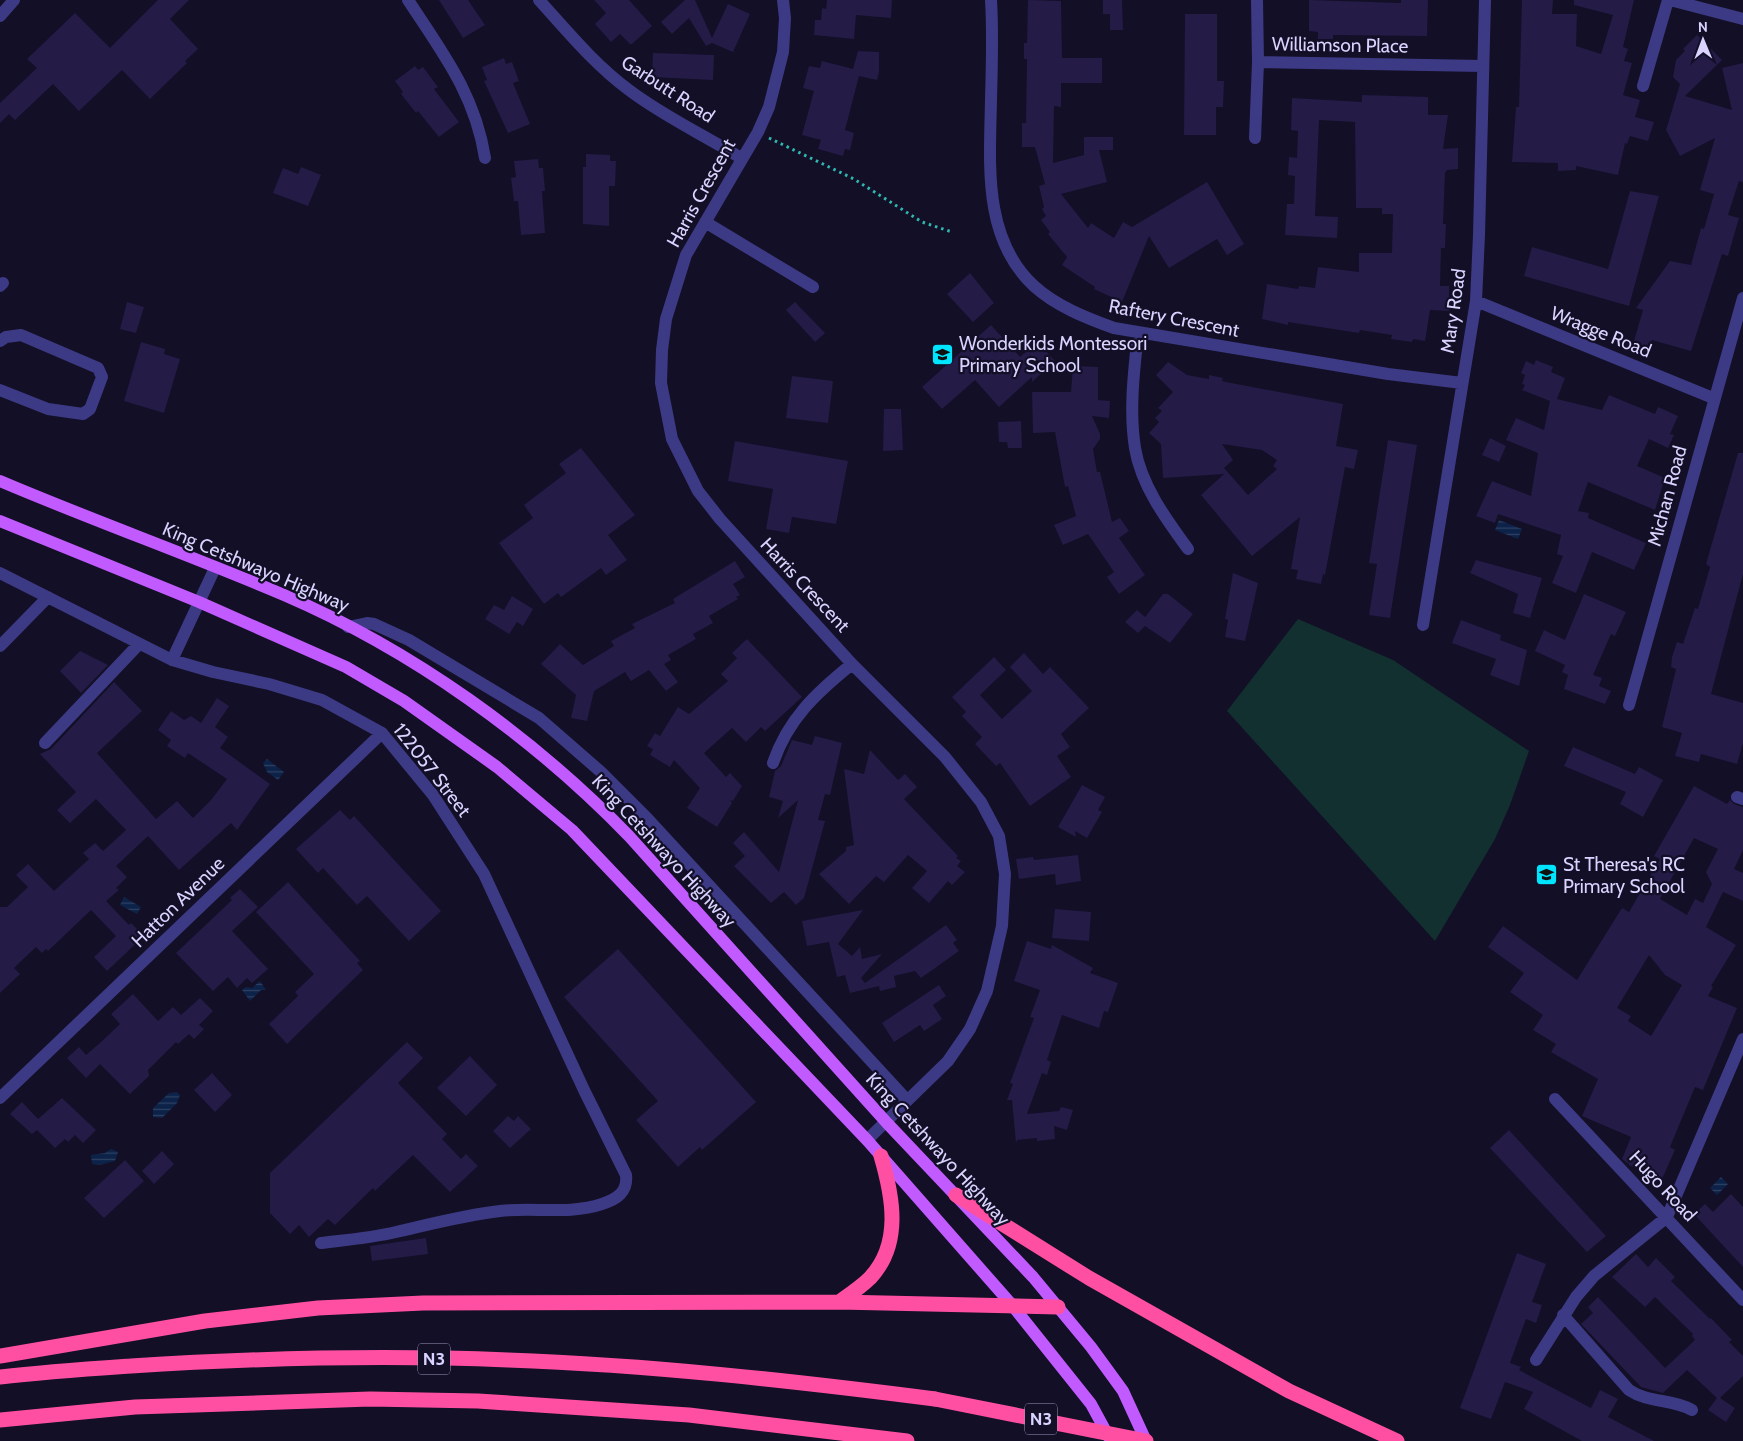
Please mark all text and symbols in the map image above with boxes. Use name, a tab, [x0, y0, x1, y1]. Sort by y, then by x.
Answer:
north arrow	[1678, 15, 1728, 65]
text: N	[1698, 18, 1708, 36]
street label: Williamson Place	[1272, 32, 1409, 58]
street label: Garbutt Road	[617, 50, 719, 128]
street label: Harris Crescent	[662, 134, 741, 251]
street label: Mary Road	[1436, 267, 1470, 355]
street label: Raftery Crescent	[1107, 294, 1242, 342]
street label: Wragge Road	[1547, 301, 1655, 363]
place label: Wonderkids Montessori Primary School	[959, 332, 1147, 377]
school or university icon: Wonderkids Montessori Primary School	[931, 342, 955, 366]
street label: Michan Road	[1643, 443, 1691, 549]
street label: King Cetshwayo Highway	[159, 517, 353, 617]
street label: Harris Crescent	[755, 533, 855, 637]
street label: 122057 Street	[388, 719, 476, 822]
street label: King Cetshwayo Highway	[587, 770, 741, 933]
street label: Hatton Avenue	[127, 852, 230, 952]
place label: St Theresa's RC Primary School	[1563, 853, 1685, 898]
school or university icon: St Theresa's RC Primary School	[1535, 863, 1559, 887]
street label: King Cetshwayo Highway	[861, 1068, 1015, 1231]
street label: Hugo Road	[1624, 1146, 1702, 1226]
road number: N3	[418, 1344, 450, 1375]
road number: N3	[1025, 1404, 1057, 1435]

